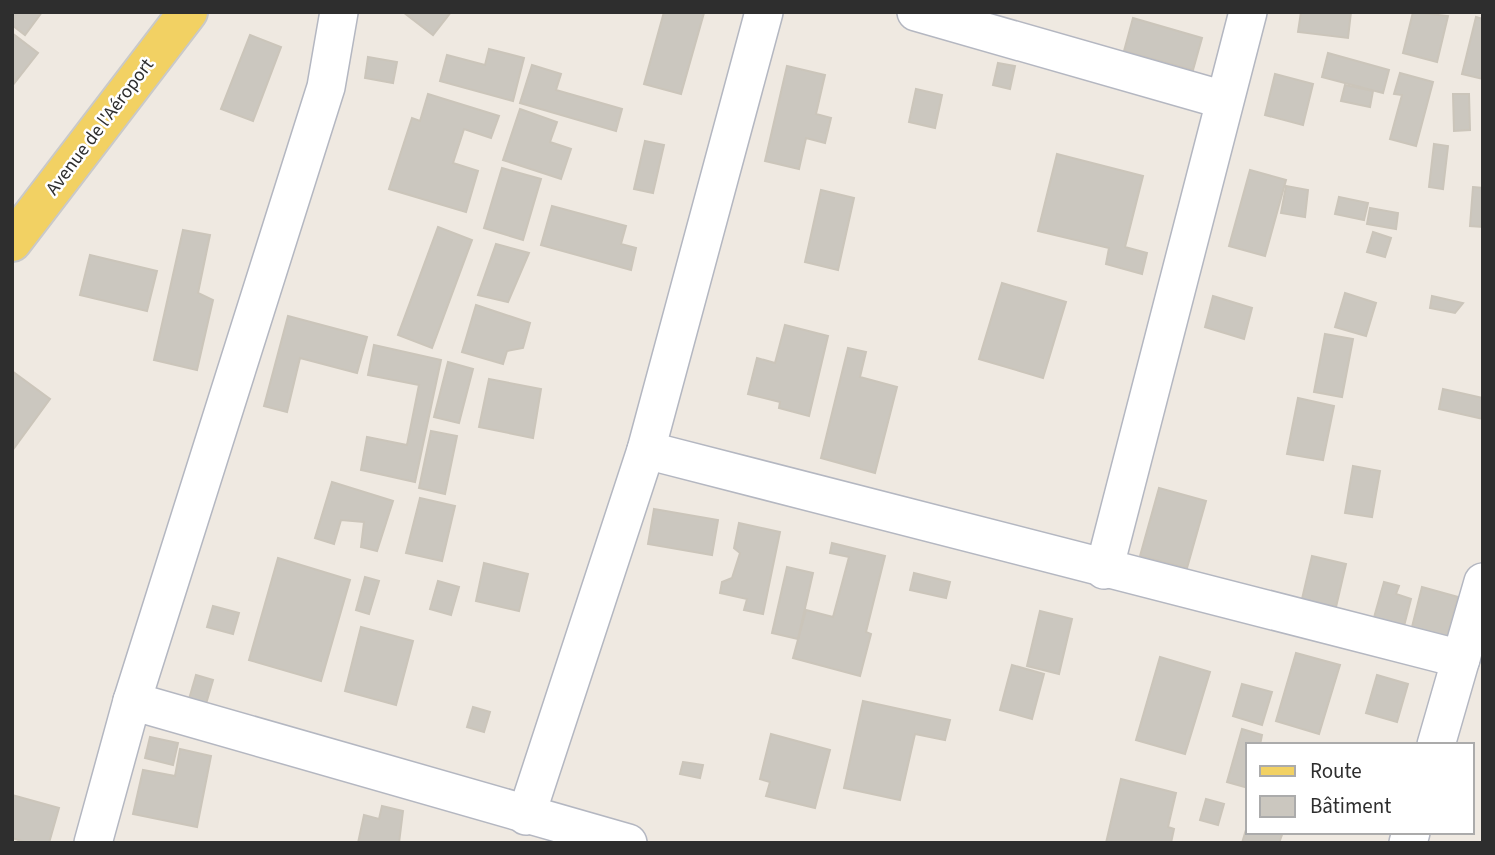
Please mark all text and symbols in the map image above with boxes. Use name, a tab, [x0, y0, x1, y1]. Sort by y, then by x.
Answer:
street label: Avenue de l'Aéroport	[40, 53, 161, 201]
legend	[1246, 743, 1474, 834]
text: Route	[1310, 756, 1362, 786]
text: Bâtiment	[1310, 791, 1391, 821]

